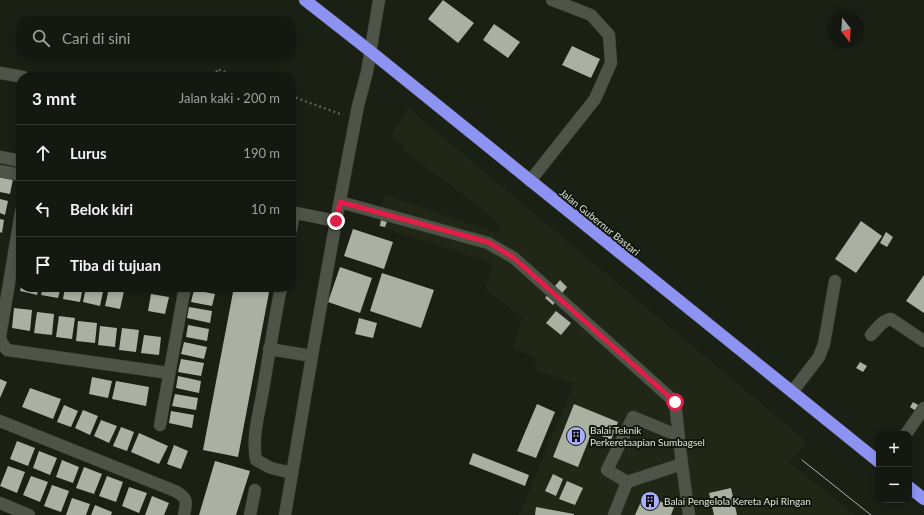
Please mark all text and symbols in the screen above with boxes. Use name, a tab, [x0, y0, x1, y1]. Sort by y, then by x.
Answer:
north arrow	[828, 12, 864, 48]
search box	[16, 16, 296, 60]
icon: search	[30, 27, 52, 49]
text: Cari di sini	[62, 29, 130, 47]
text: 3 mnt	[32, 88, 76, 109]
text: Jalan kaki · 200 m	[179, 90, 280, 106]
icon: ahead	[32, 142, 54, 164]
text: Lurus	[70, 144, 107, 162]
text: 190 m	[243, 145, 280, 161]
street label: Jalan Gubernur Bastari	[558, 186, 642, 258]
icon: left	[32, 198, 54, 220]
text: Belok kiri	[70, 200, 133, 218]
text: 10 m	[251, 201, 280, 217]
route end	[327, 212, 345, 230]
icon: arrive	[32, 254, 54, 276]
text: Tiba di tujuan	[70, 256, 161, 274]
route start	[666, 393, 684, 411]
place label: Balai Teknik Perkeretaapian Sumbagsel	[590, 424, 705, 448]
building icon: Balai Teknik Perkeretaapian Sumbagsel	[565, 425, 587, 447]
map controls	[876, 431, 912, 503]
button: +	[876, 431, 912, 467]
button: −	[876, 467, 912, 503]
building icon: Balai Pengelola Kereta Api Ringan	[639, 490, 661, 512]
place label: Balai Pengelola Kereta Api Ringan	[664, 495, 811, 507]

